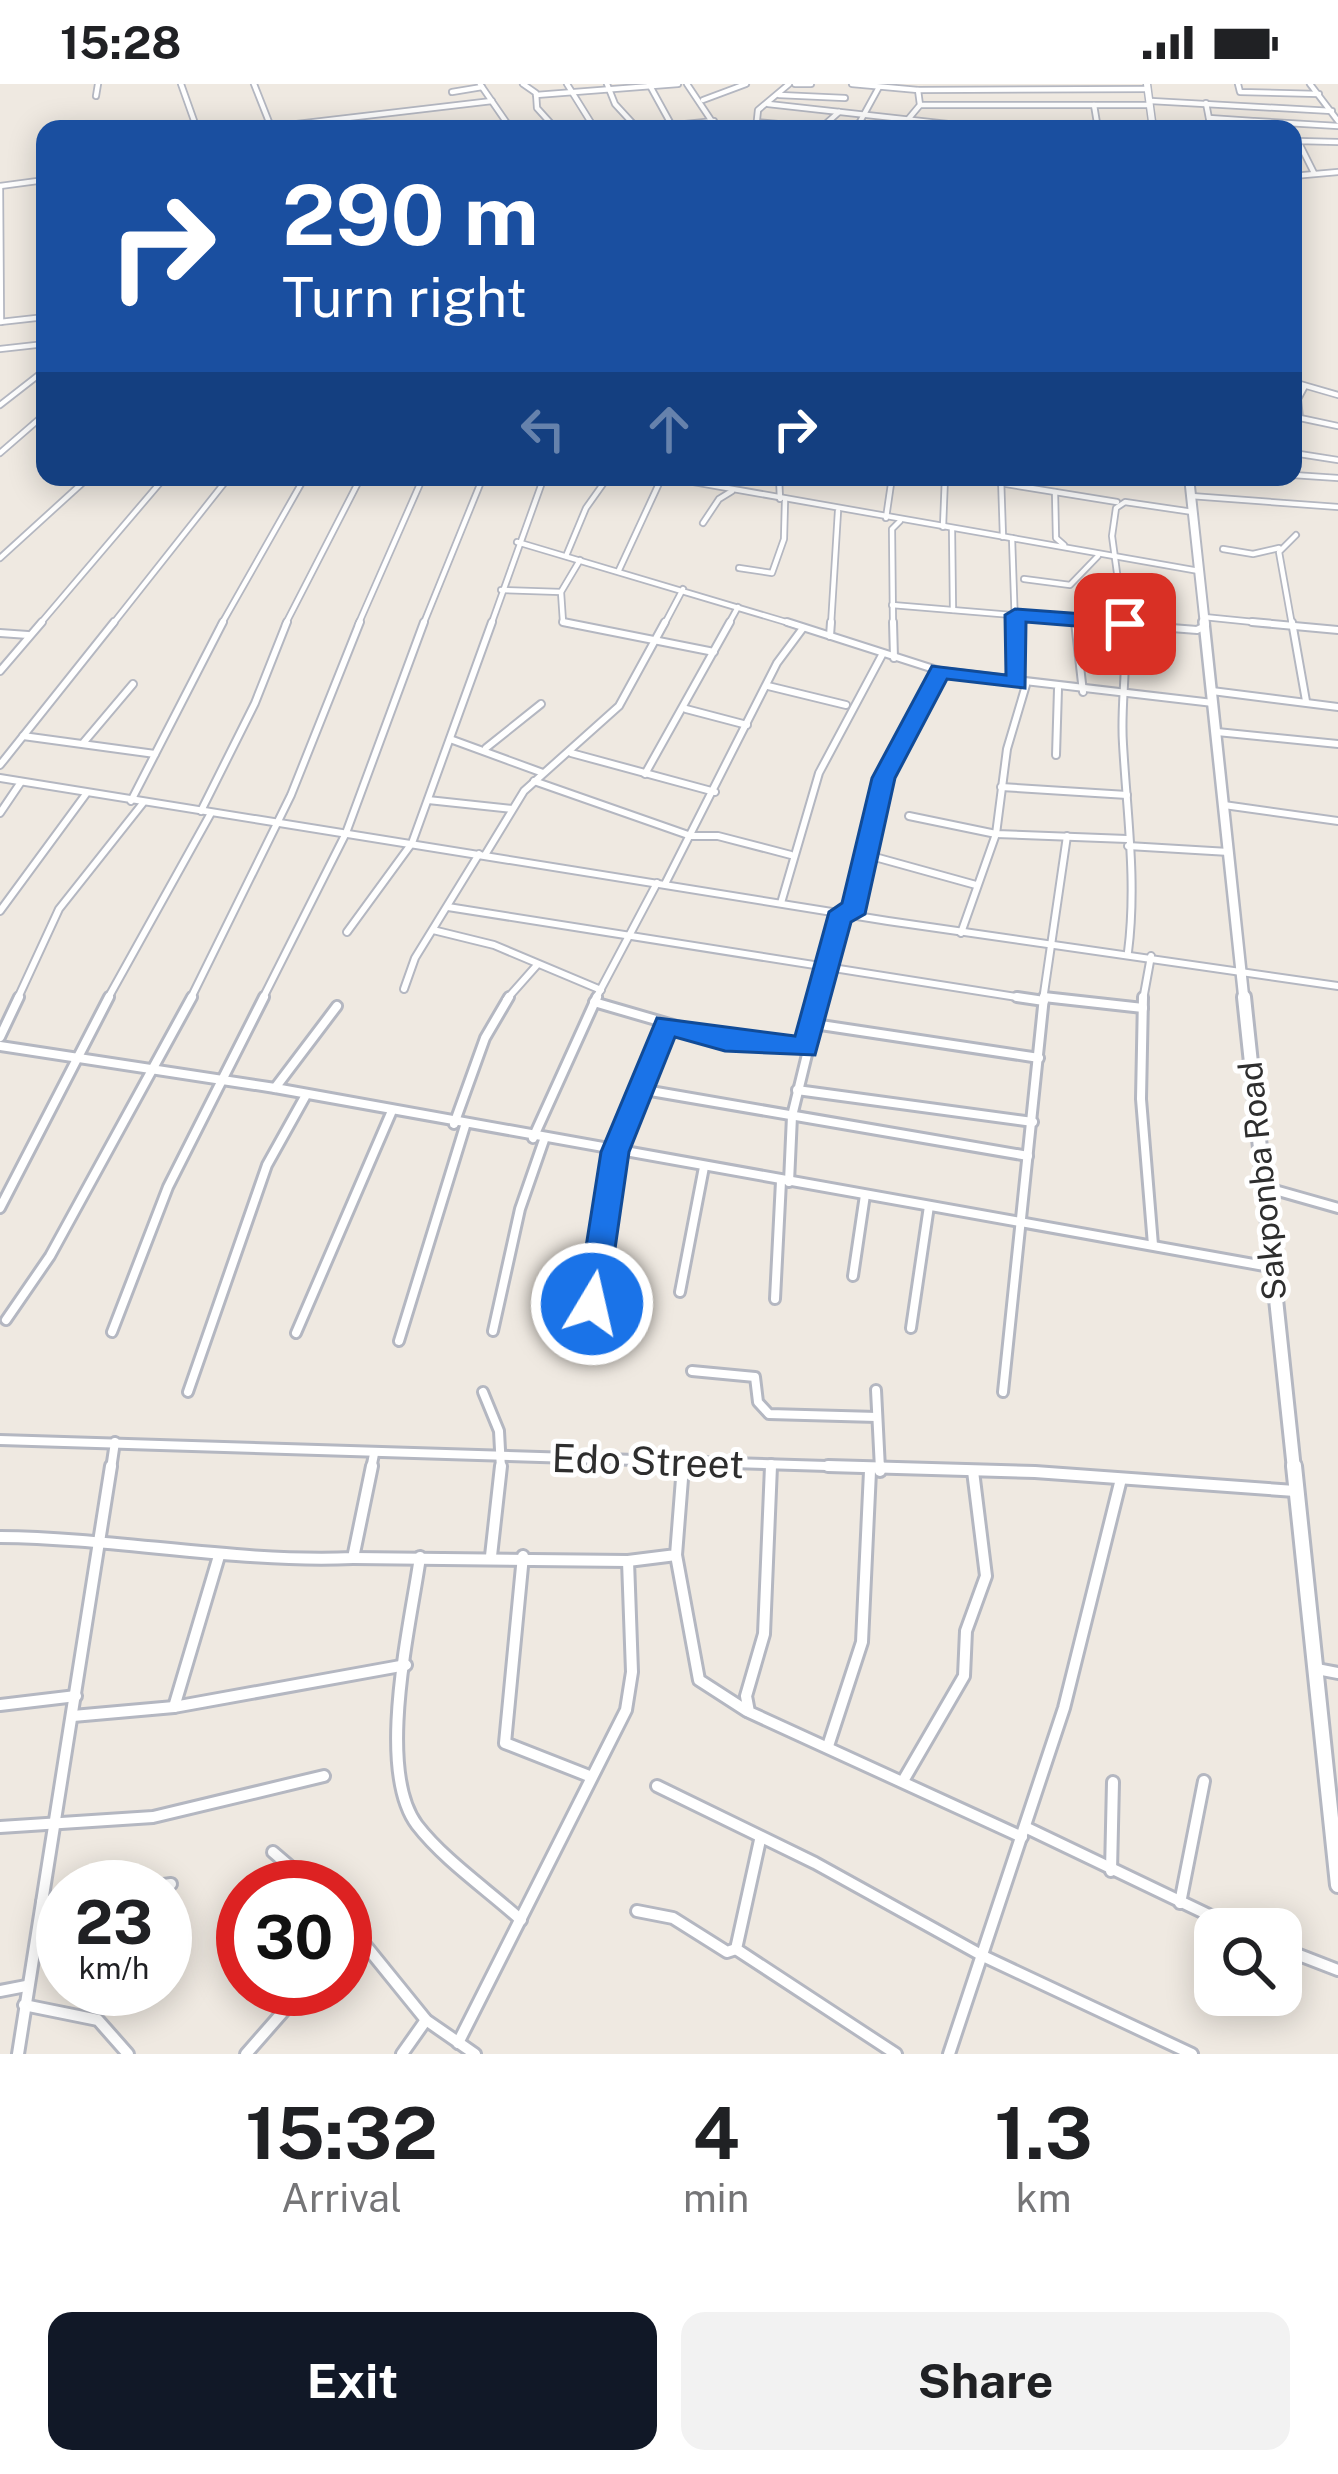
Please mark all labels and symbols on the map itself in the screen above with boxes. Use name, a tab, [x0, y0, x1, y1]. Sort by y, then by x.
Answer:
pin	[1074, 573, 1176, 675]
street label: Sakponba Road	[1231, 1060, 1293, 1302]
position arrow	[529, 1241, 655, 1367]
street label: Edo Street	[551, 1435, 745, 1487]
speed limit sign: 30	[216, 1860, 372, 2016]

